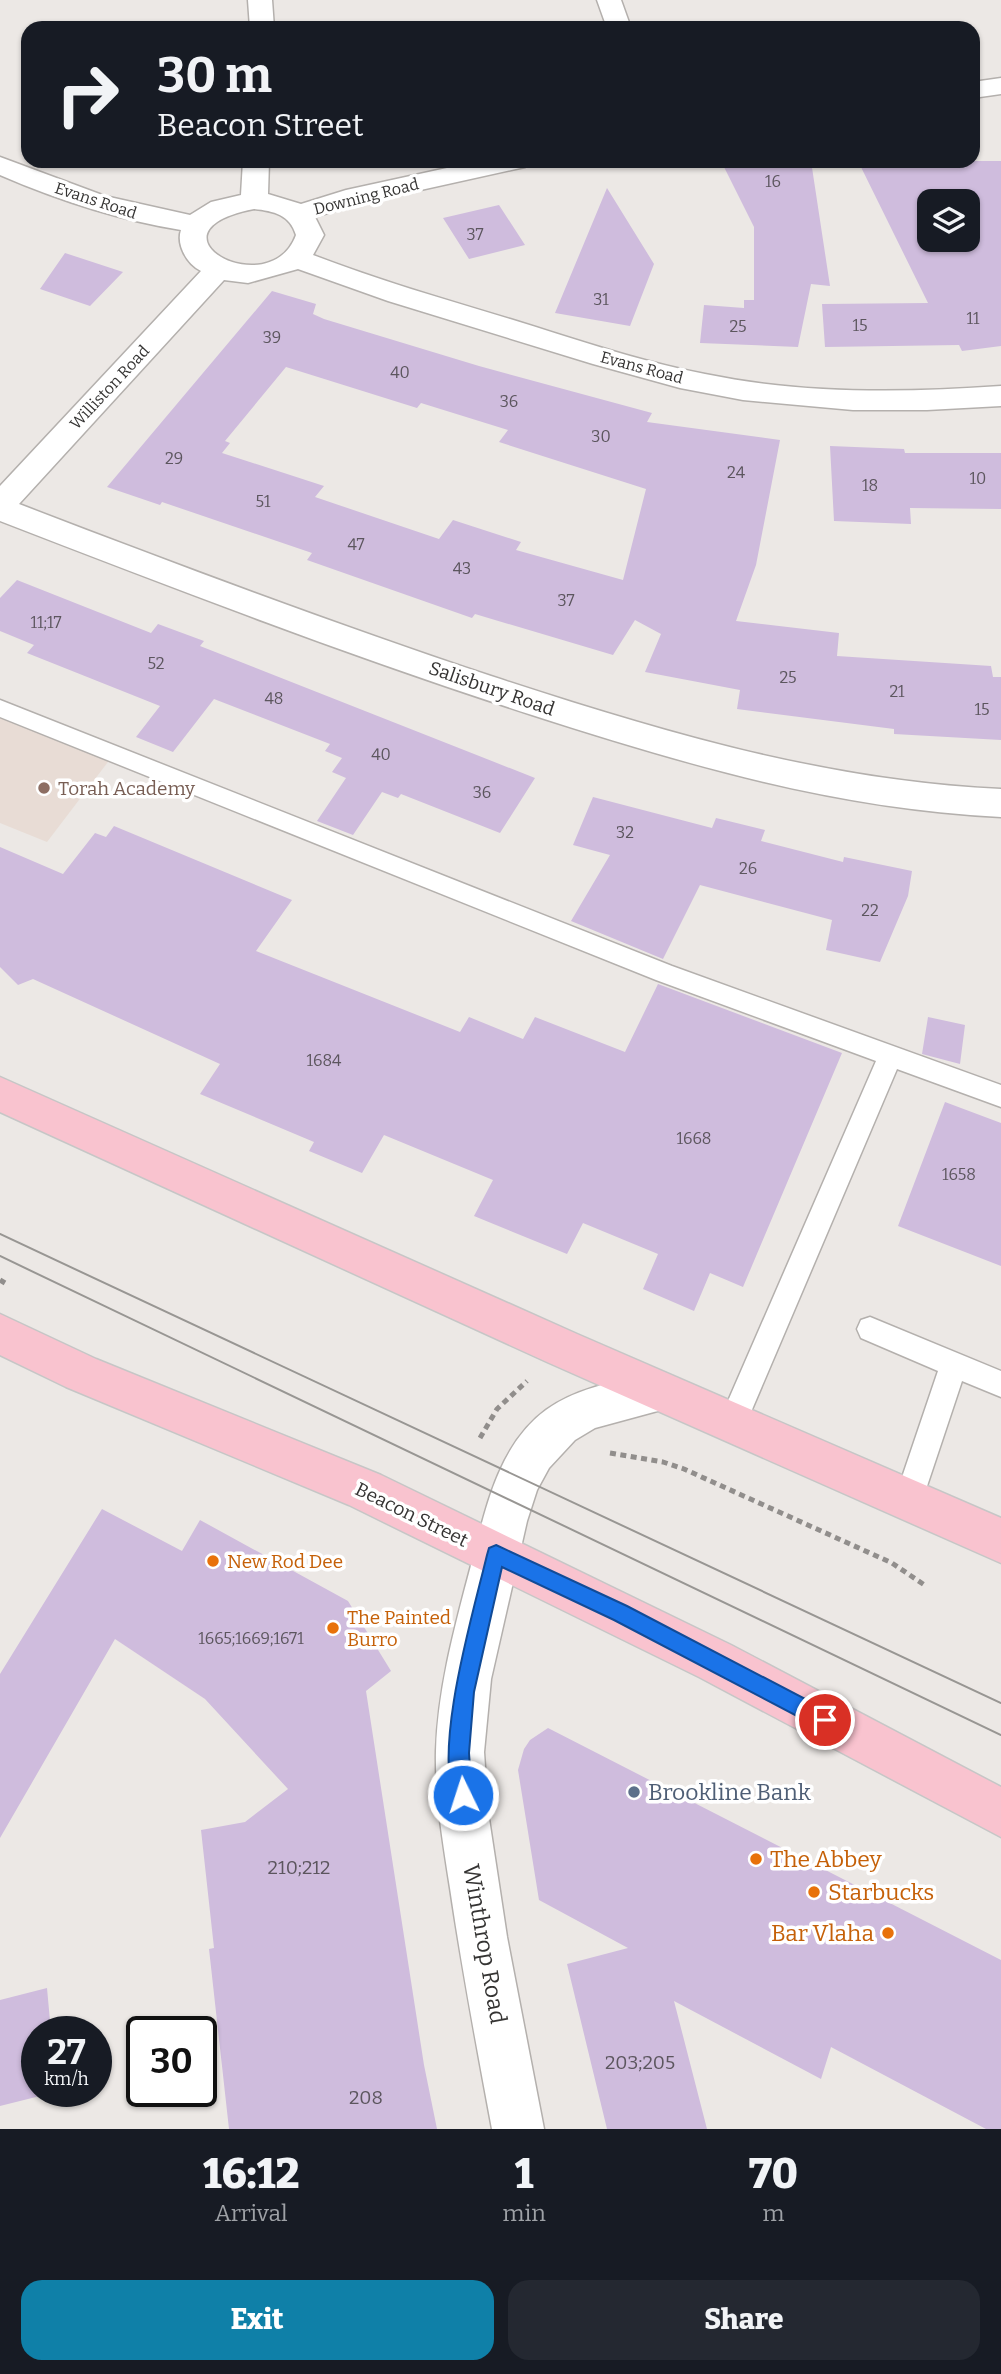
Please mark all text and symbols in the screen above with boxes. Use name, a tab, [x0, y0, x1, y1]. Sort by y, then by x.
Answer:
text: 30 m	[157, 46, 272, 105]
icon: right	[42, 49, 133, 140]
text: Beacon Street	[157, 106, 364, 144]
house number: 16	[765, 172, 781, 191]
street label: Downing Road	[312, 174, 421, 219]
street label: Evans Road	[53, 178, 140, 223]
map controls	[917, 189, 980, 252]
button: layers	[917, 189, 980, 252]
house number: 37	[466, 225, 484, 244]
house number: 31	[593, 290, 609, 309]
house number: 11	[967, 309, 980, 328]
house number: 15	[852, 316, 868, 335]
house number: 25	[729, 317, 747, 336]
house number: 39	[263, 328, 281, 347]
street label: Williston Road	[66, 341, 153, 433]
street label: Evans Road	[598, 347, 686, 388]
house number: 40	[390, 363, 410, 382]
house number: 36	[500, 392, 518, 411]
house number: 30	[591, 427, 611, 446]
house number: 29	[165, 449, 183, 468]
house number: 24	[727, 463, 746, 482]
house number: 10	[970, 469, 986, 488]
house number: 18	[862, 476, 878, 495]
house number: 51	[256, 492, 271, 511]
house number: 47	[347, 535, 365, 554]
house number: 43	[453, 559, 471, 578]
house number: 37	[557, 591, 575, 610]
house number: 11;17	[31, 613, 61, 632]
house number: 52	[148, 654, 164, 673]
street label: Salisbury Road	[426, 656, 558, 721]
house number: 25	[779, 668, 797, 687]
house number: 21	[889, 682, 905, 701]
house number: 48	[265, 689, 283, 708]
house number: 15	[974, 700, 990, 719]
house number: 40	[371, 745, 391, 764]
place label: Torah Academy	[58, 777, 196, 800]
marker: Torah Academy	[36, 780, 52, 796]
house number: 36	[473, 783, 491, 802]
house number: 32	[616, 823, 634, 842]
house number: 26	[739, 859, 757, 878]
house number: 22	[861, 901, 879, 920]
house number: 1684	[307, 1051, 342, 1070]
house number: 1668	[677, 1129, 711, 1148]
house number: 1658	[942, 1165, 976, 1184]
street label: Beacon Street	[352, 1477, 472, 1552]
place label: New Rod Dee	[227, 1550, 343, 1573]
marker: New Rod Dee	[205, 1553, 221, 1569]
place label: The Painted Burro	[347, 1606, 451, 1651]
marker: The Painted Burro	[325, 1620, 341, 1636]
house number: 1665;1669;1671	[198, 1629, 304, 1648]
pin	[795, 1690, 855, 1750]
icon: arrive	[806, 1701, 844, 1739]
position arrow	[426, 1758, 500, 1832]
place label: Brookline Bank	[648, 1778, 811, 1806]
marker: Brookline Bank	[626, 1784, 642, 1800]
place label: The Abbey	[770, 1845, 882, 1873]
marker: The Abbey	[748, 1851, 764, 1867]
house number: 210;212	[268, 1856, 330, 1879]
street label: Winthrop Road	[457, 1862, 513, 2026]
place label: Starbucks	[828, 1878, 934, 1906]
marker: Starbucks	[806, 1884, 822, 1900]
place label: Bar Vlaha	[771, 1919, 874, 1947]
marker: Bar Vlaha	[880, 1925, 896, 1941]
speed limit sign: 30	[126, 2016, 217, 2107]
text: 27	[47, 2031, 86, 2073]
house number: 203;205	[605, 2051, 675, 2074]
text: km/h	[44, 2068, 89, 2090]
house number: 208	[349, 2086, 383, 2109]
text: 16:12	[203, 2149, 299, 2199]
text: 1	[515, 2149, 533, 2199]
text: 70	[749, 2149, 798, 2199]
text: Arrival	[215, 2199, 288, 2227]
text: min	[502, 2199, 546, 2227]
text: m	[762, 2199, 784, 2227]
button: Exit	[21, 2280, 494, 2360]
button: Share	[508, 2280, 980, 2360]

